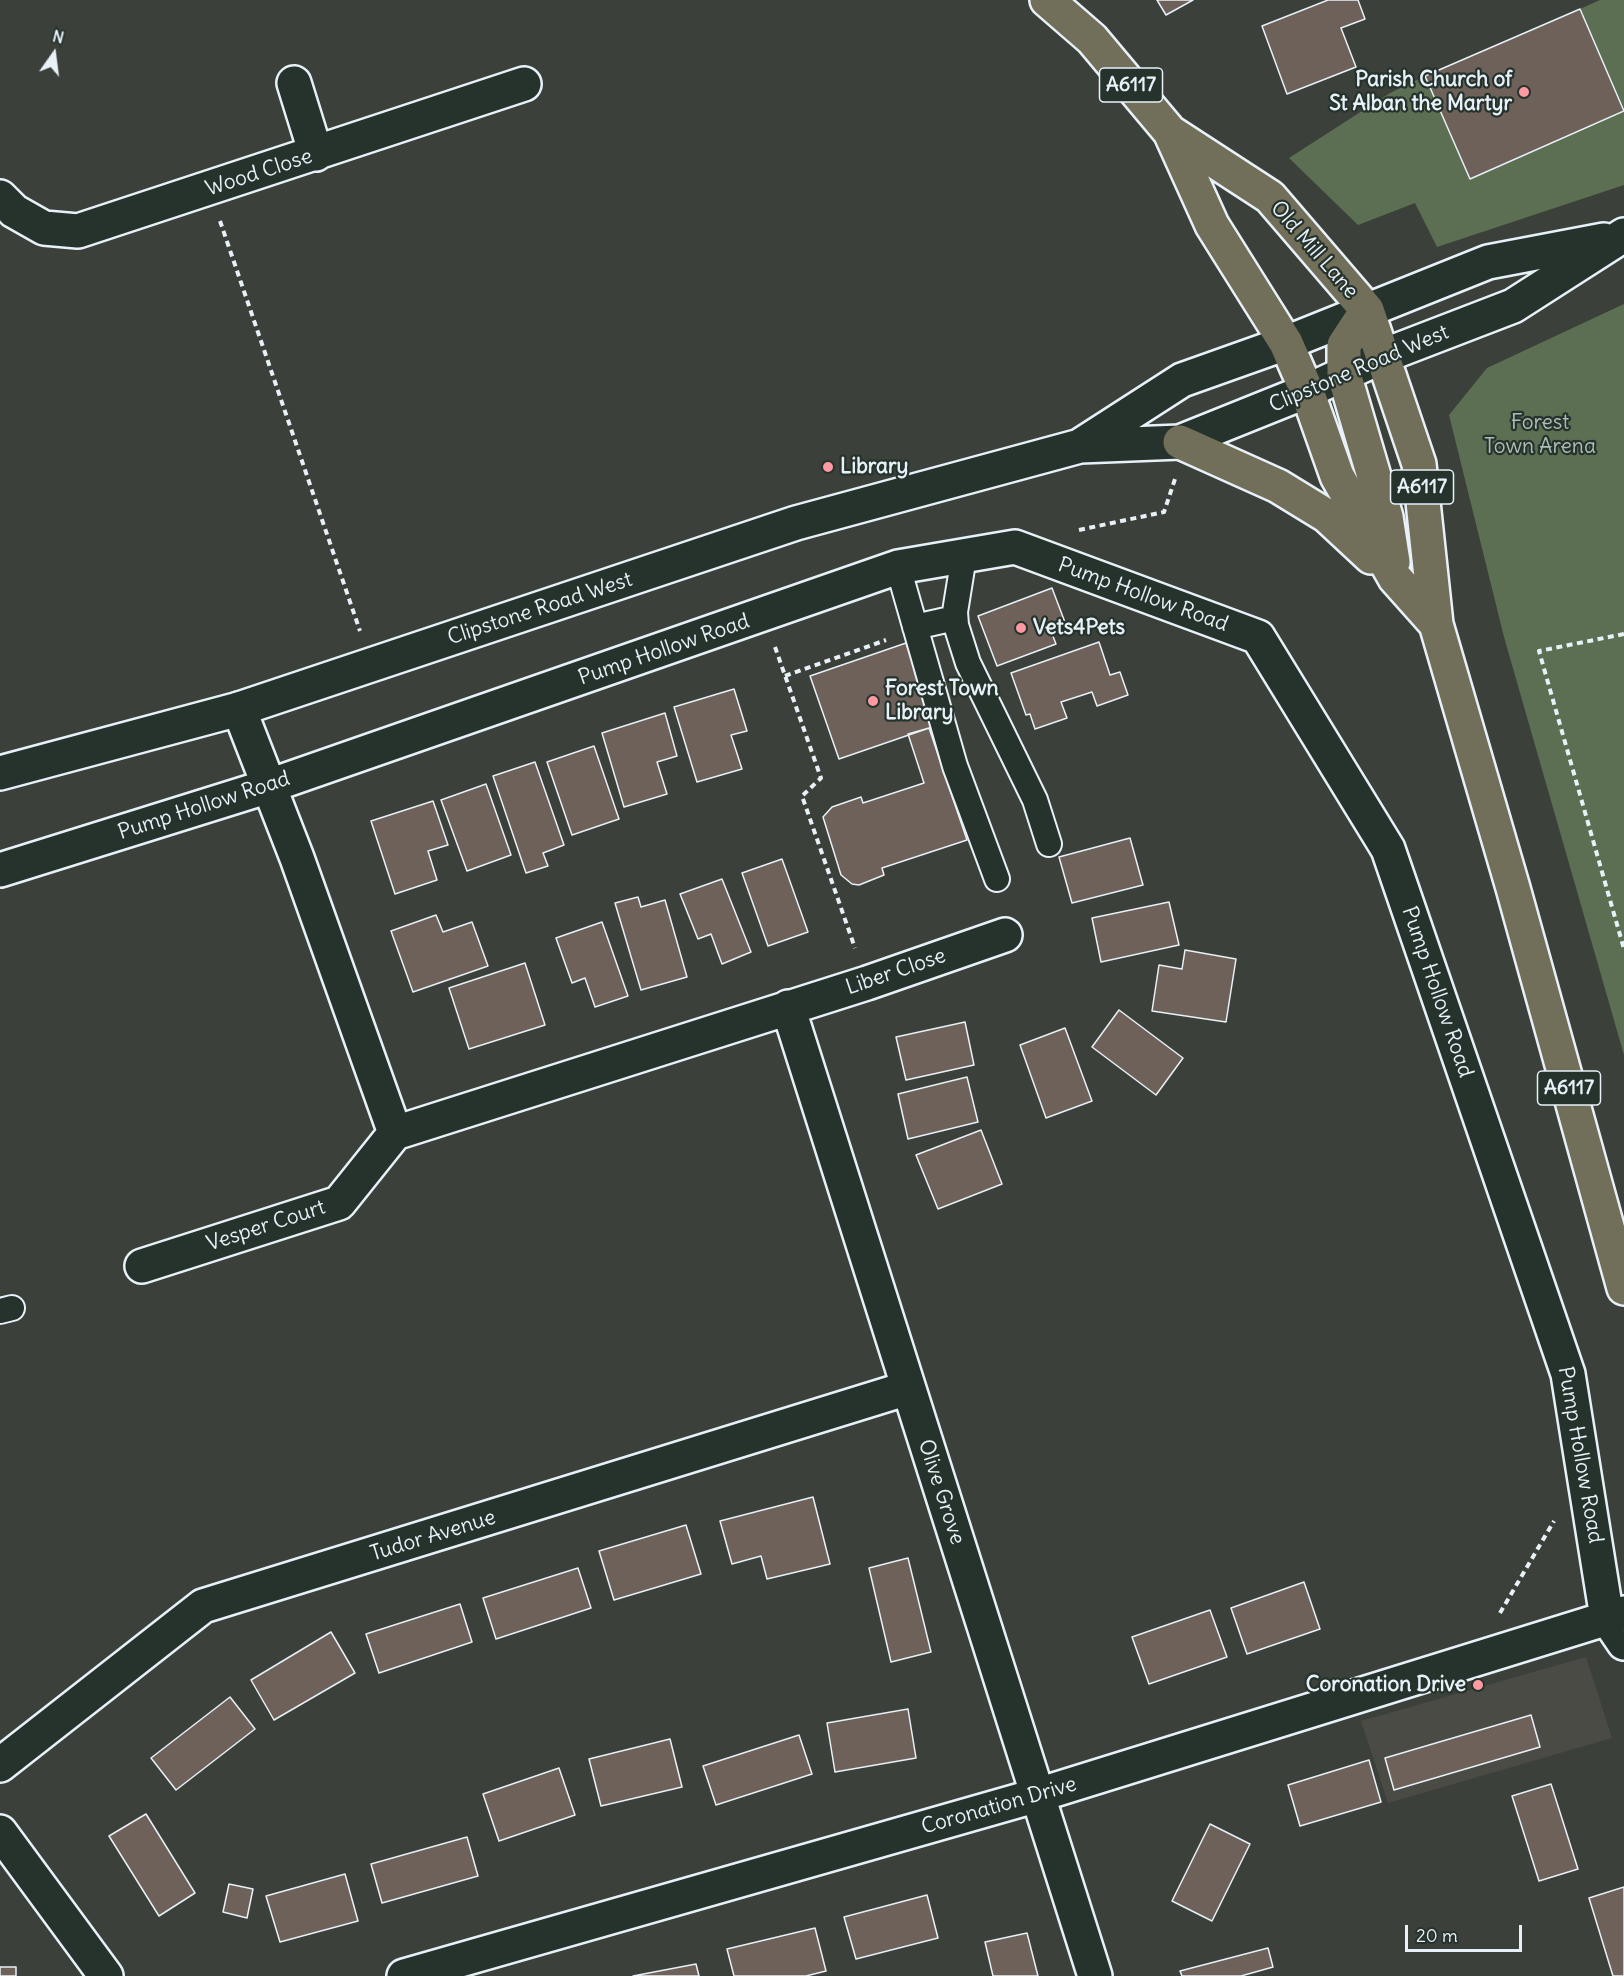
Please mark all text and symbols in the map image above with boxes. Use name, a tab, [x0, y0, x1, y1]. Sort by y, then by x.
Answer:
north arrow	[24, 24, 84, 84]
text: N	[51, 25, 66, 48]
place label: Parish Church of St Alban the Martyr	[1329, 67, 1512, 117]
road number: A6117	[1100, 68, 1162, 102]
marker: Parish Church of St Alban the Martyr	[1517, 85, 1531, 99]
street label: Wood Close	[203, 144, 315, 202]
street label: Old Mill Lane	[1265, 196, 1363, 304]
street label: Clipstone Road West	[1265, 320, 1453, 418]
park label: Forest Town Arena	[1484, 410, 1596, 460]
place label: Library	[840, 454, 909, 480]
marker: Library	[821, 460, 835, 474]
road number: A6117	[1390, 470, 1454, 504]
street label: Pump Hollow Road	[1055, 553, 1231, 637]
street label: Clipstone Road West	[445, 567, 635, 651]
street label: Pump Hollow Road	[575, 609, 753, 691]
place label: Vets4Pets	[1033, 615, 1125, 641]
marker: Vets4Pets	[1014, 621, 1028, 635]
place label: Forest Town Library	[885, 676, 999, 726]
marker: Forest Town Library	[866, 694, 880, 708]
street label: Pump Hollow Road	[115, 766, 293, 846]
street label: Pump Hollow Road	[1396, 903, 1478, 1081]
street label: Liber Close	[843, 943, 949, 1001]
road number: A6117	[1538, 1071, 1600, 1105]
street label: Vesper Court	[203, 1195, 329, 1257]
street label: Pump Hollow Road	[1552, 1365, 1608, 1545]
street label: Olive Grove	[912, 1436, 970, 1548]
street label: Tudor Avenue	[367, 1505, 499, 1567]
place label: Coronation Drive	[1306, 1672, 1466, 1698]
marker: Coronation Drive	[1471, 1678, 1485, 1692]
street label: Coronation Drive	[919, 1772, 1079, 1840]
scale bar	[1408, 1913, 1525, 1951]
text: 20 m	[1416, 1924, 1458, 1947]

